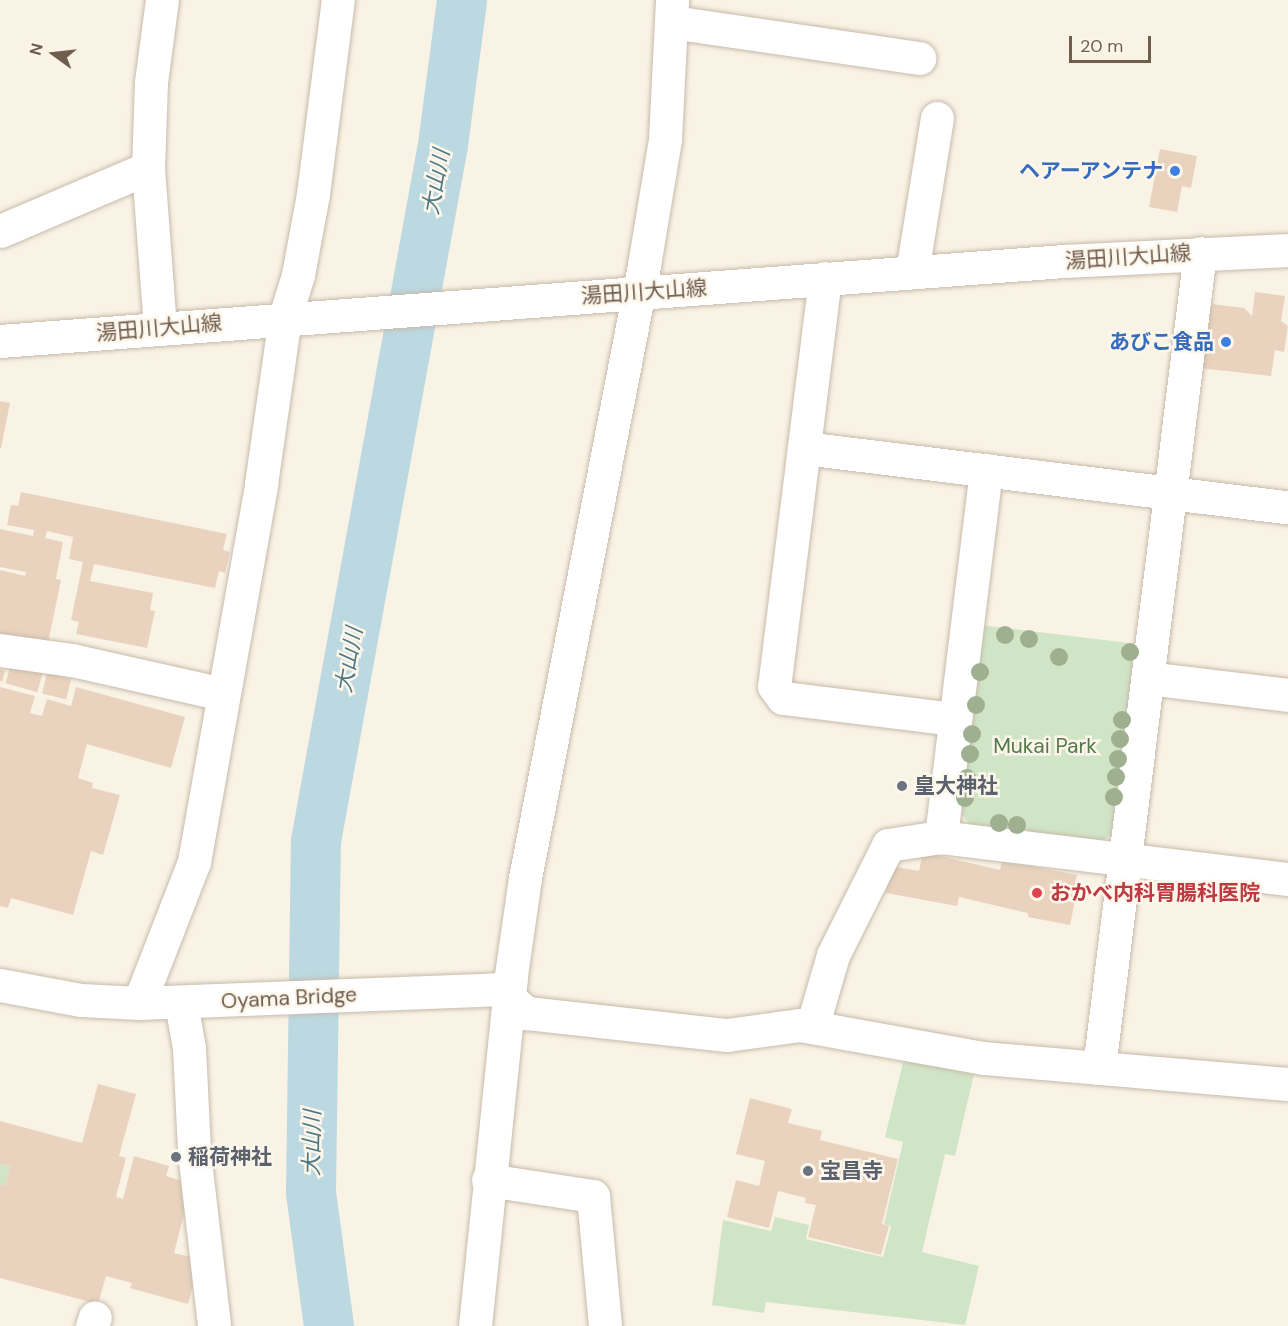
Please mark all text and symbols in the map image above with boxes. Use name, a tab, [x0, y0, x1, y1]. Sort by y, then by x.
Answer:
north arrow	[24, 24, 84, 84]
scale bar	[1072, 24, 1154, 62]
text: 20 m	[1080, 34, 1123, 58]
text: N	[24, 41, 48, 58]
water label: 大山川	[417, 147, 455, 217]
place label: ヘアーアンテナ	[1017, 158, 1163, 184]
marker: ヘアーアンテナ	[1168, 164, 1182, 178]
street label: 湯田川大山線	[1064, 240, 1192, 274]
street label: 湯田川大山線	[580, 275, 708, 309]
street label: 湯田川大山線	[95, 310, 223, 346]
place label: あびこ食品	[1109, 329, 1214, 355]
marker: あびこ食品	[1219, 335, 1233, 349]
water label: 大山川	[330, 625, 368, 695]
park label: Mukai Park	[993, 733, 1097, 759]
place label: 皇大神社	[914, 773, 998, 799]
marker: 皇大神社	[895, 779, 909, 793]
place label: おかべ内科胃腸科医院	[1050, 880, 1260, 906]
marker: おかべ内科胃腸科医院	[1028, 884, 1046, 902]
street label: Oyama Bridge	[220, 982, 358, 1014]
water label: 大山川	[298, 1110, 326, 1176]
place label: 稲荷神社	[188, 1144, 272, 1170]
marker: 稲荷神社	[169, 1150, 183, 1164]
place label: 宝昌寺	[820, 1158, 883, 1184]
marker: 宝昌寺	[801, 1164, 815, 1178]

